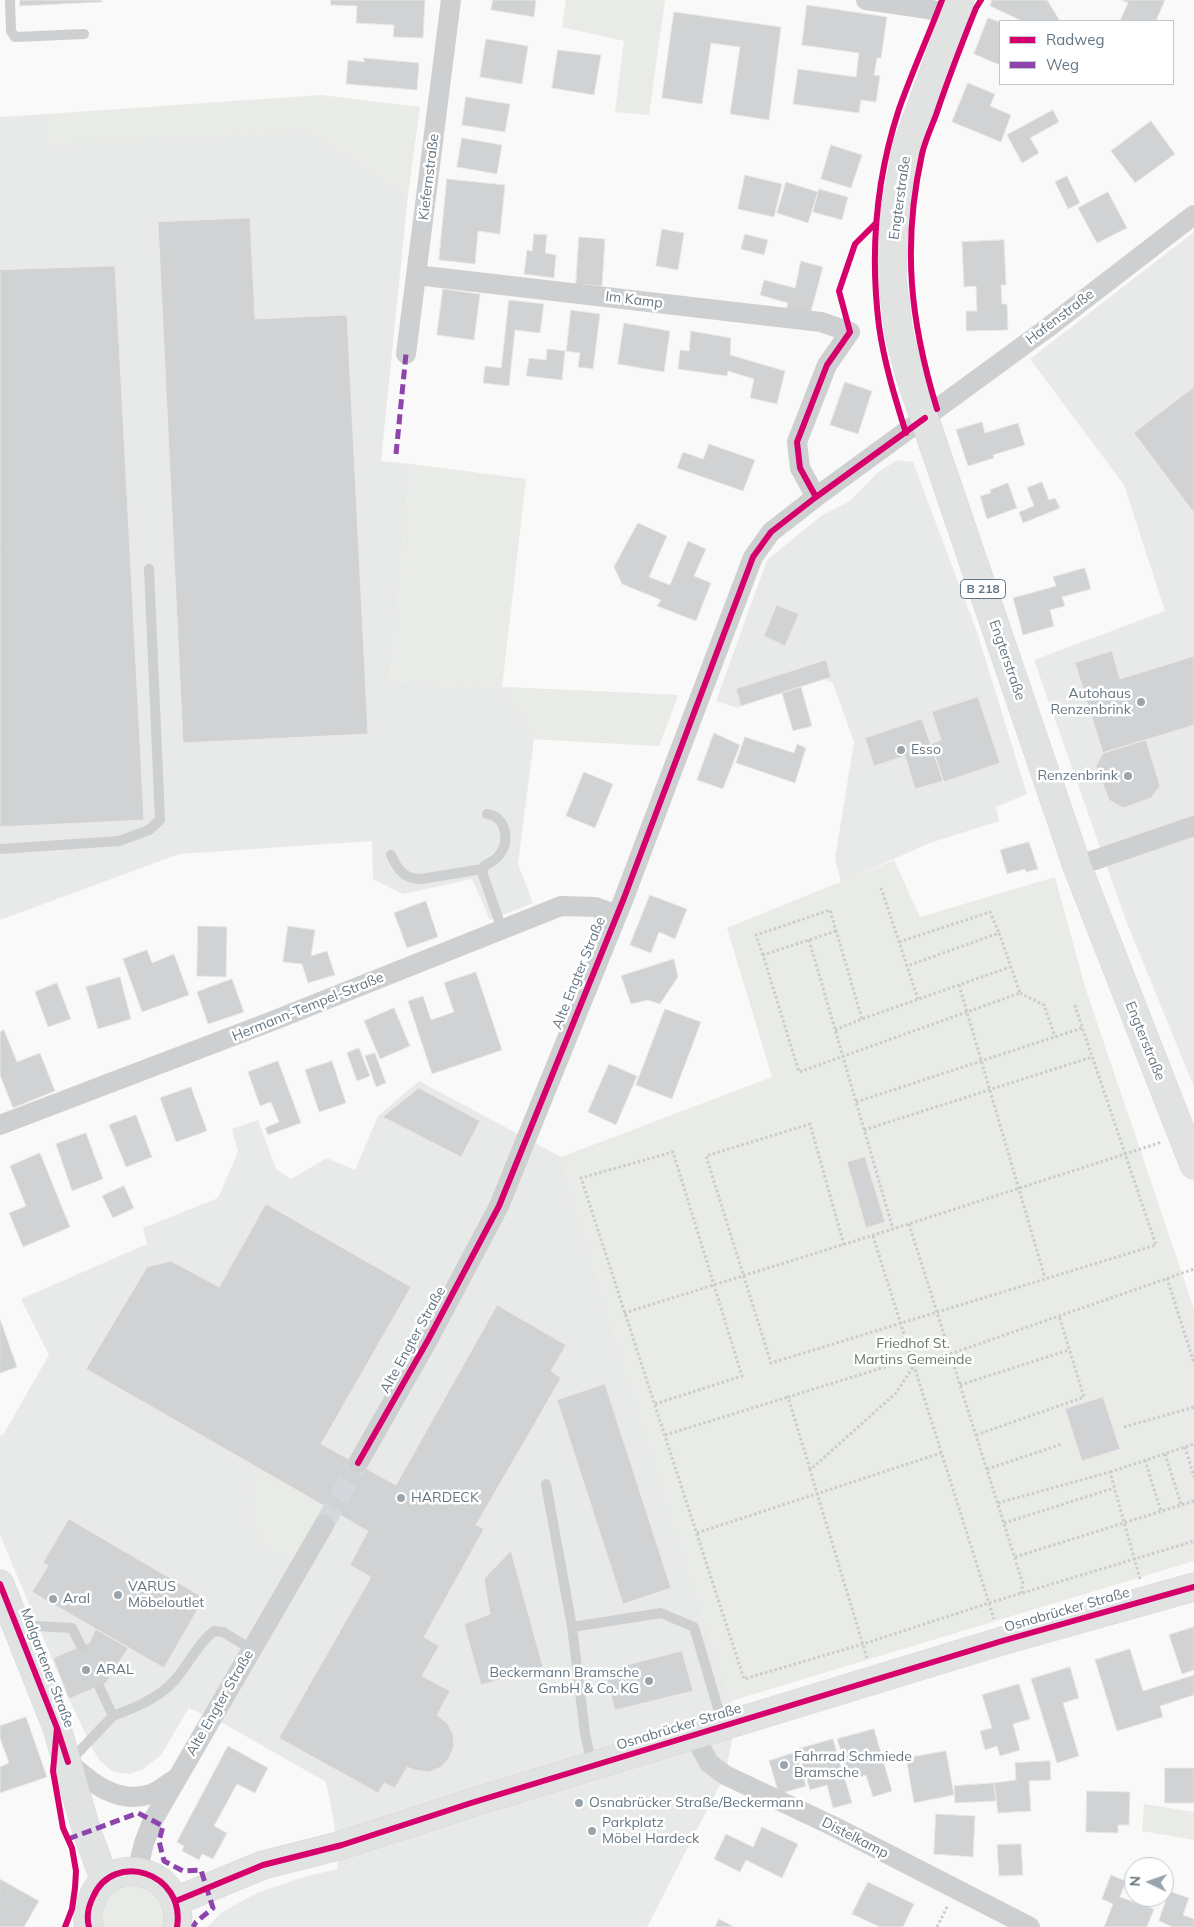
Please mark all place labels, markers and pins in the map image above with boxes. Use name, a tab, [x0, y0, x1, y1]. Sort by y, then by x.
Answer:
place label: Autohaus Renzenbrink	[1050, 686, 1131, 719]
marker: Autohaus Renzenbrink	[1135, 696, 1147, 708]
place label: Esso	[911, 742, 941, 758]
marker: Esso	[895, 744, 907, 756]
place label: Renzenbrink	[1037, 768, 1118, 784]
marker: Renzenbrink	[1122, 770, 1134, 782]
place label: HARDECK	[411, 1490, 479, 1506]
marker: HARDECK	[395, 1492, 407, 1504]
place label: VARUS Möbeloutlet	[128, 1579, 204, 1611]
marker: VARUS Möbeloutlet	[112, 1589, 124, 1601]
place label: Aral	[63, 1591, 90, 1607]
marker: Aral	[47, 1593, 59, 1605]
place label: ARAL	[96, 1662, 134, 1678]
marker: ARAL	[80, 1664, 92, 1676]
place label: Beckermann Bramsche GmbH & Co. KG	[490, 1665, 639, 1698]
marker: Beckermann Bramsche GmbH & Co. KG	[643, 1675, 655, 1687]
place label: Fahrrad Schmiede Bramsche	[794, 1749, 912, 1781]
marker: Fahrrad Schmiede Bramsche	[778, 1759, 790, 1771]
place label: Osnabrücker Straße/Beckermann	[589, 1795, 804, 1811]
marker: Osnabrücker Straße/Beckermann	[573, 1797, 585, 1809]
place label: Parkplatz Möbel Hardeck	[602, 1815, 699, 1848]
marker: Parkplatz Möbel Hardeck	[586, 1825, 598, 1837]

